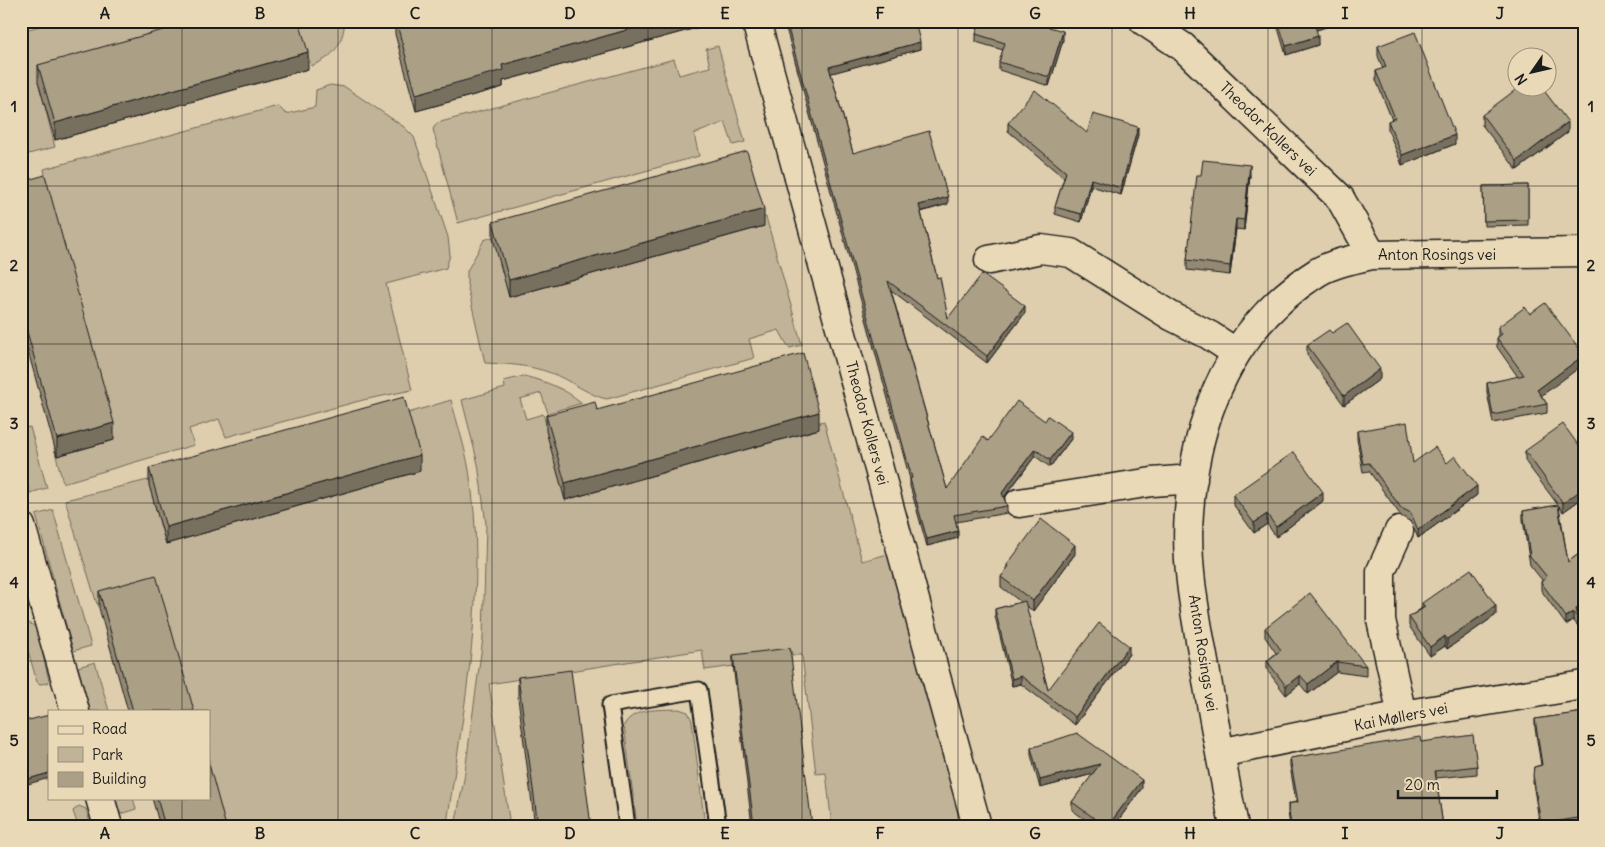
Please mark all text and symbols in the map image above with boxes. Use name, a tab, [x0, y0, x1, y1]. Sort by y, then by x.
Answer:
text: A	[100, 3, 110, 23]
text: B	[255, 3, 266, 23]
text: C	[410, 3, 421, 23]
text: D	[564, 3, 576, 23]
text: E	[720, 3, 730, 23]
text: F	[875, 3, 885, 23]
text: G	[1029, 3, 1041, 23]
text: H	[1184, 3, 1196, 23]
text: I	[1342, 3, 1349, 23]
text: J	[1496, 3, 1505, 23]
north arrow	[1508, 48, 1558, 98]
text: N	[1511, 70, 1531, 88]
street label: Theodor Kollers vei	[1216, 78, 1321, 180]
text: 1	[11, 96, 17, 116]
text: 1	[1588, 96, 1594, 116]
street label: Anton Rosings vei	[1378, 245, 1496, 264]
text: 2	[10, 255, 19, 275]
text: 2	[1587, 255, 1596, 275]
street label: Theodor Kollers vei	[842, 359, 893, 487]
text: 3	[9, 413, 19, 433]
text: 3	[1586, 413, 1596, 433]
text: 4	[9, 572, 19, 592]
text: 4	[1586, 572, 1596, 592]
street label: Anton Rosings vei	[1185, 593, 1222, 713]
street label: Kai Møllers vei	[1352, 698, 1449, 735]
legend	[48, 710, 210, 800]
text: Road	[92, 719, 127, 738]
text: 5	[9, 730, 19, 750]
text: 5	[1586, 730, 1596, 750]
text: Park	[92, 745, 123, 764]
scale bar	[1398, 767, 1496, 799]
text: Building	[92, 769, 147, 788]
text: 20 m	[1405, 775, 1440, 794]
text: A	[100, 823, 110, 843]
text: B	[255, 823, 266, 843]
text: C	[410, 823, 421, 843]
text: D	[564, 823, 576, 843]
text: E	[720, 823, 730, 843]
text: F	[875, 823, 885, 843]
text: G	[1029, 823, 1041, 843]
text: H	[1184, 823, 1196, 843]
text: I	[1342, 823, 1349, 843]
text: J	[1496, 823, 1505, 843]

